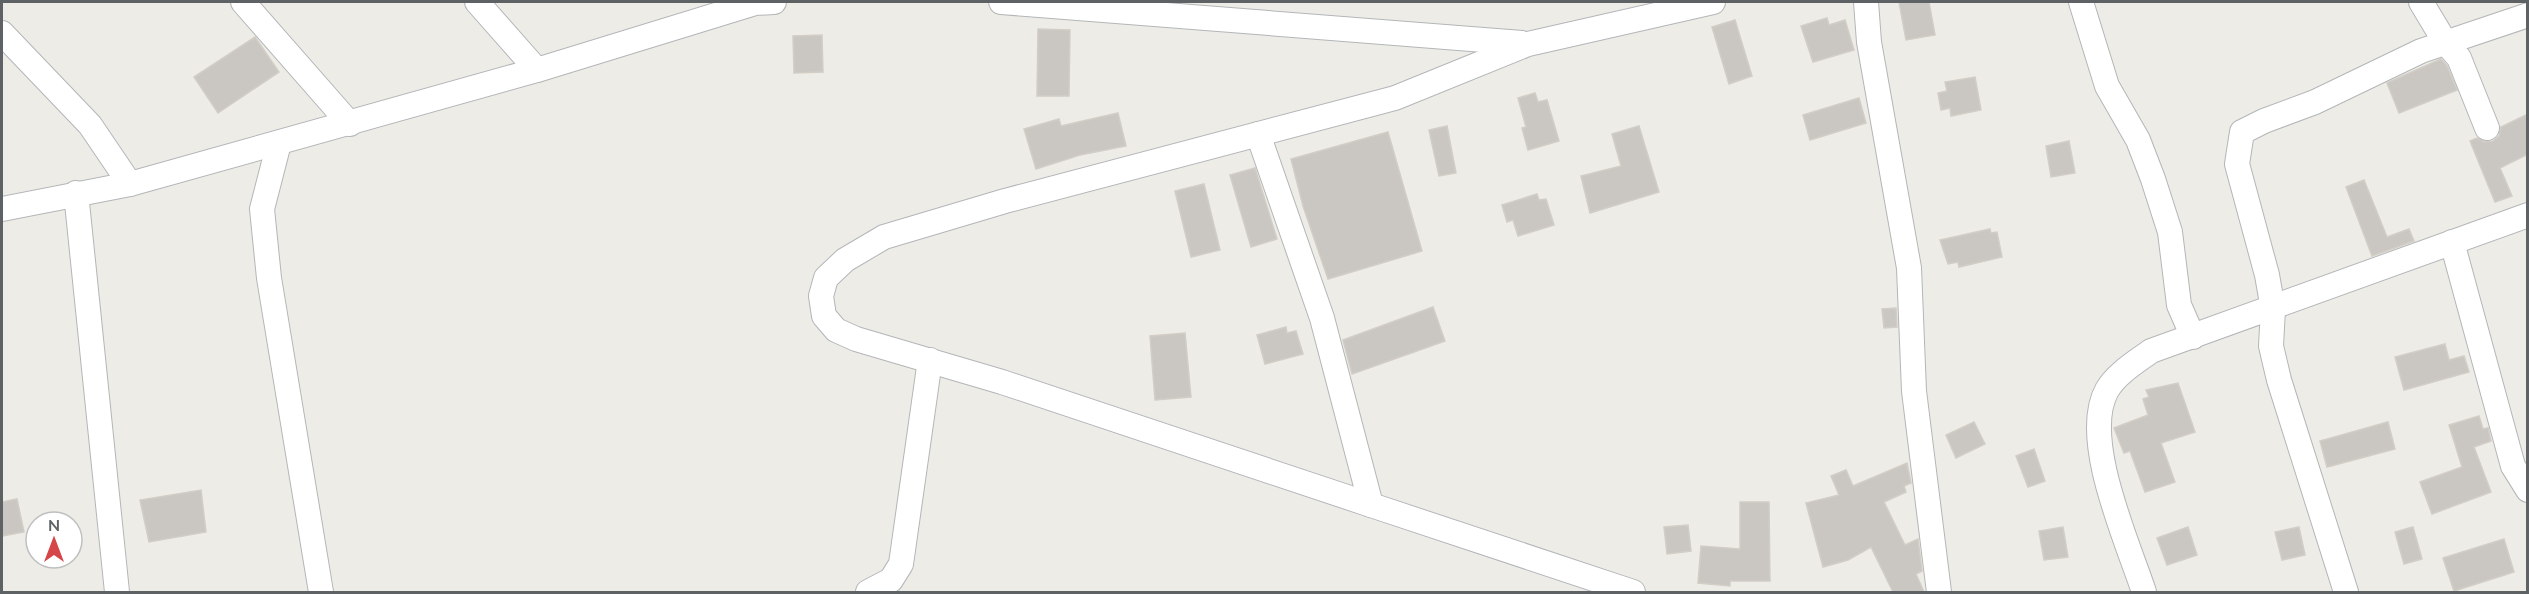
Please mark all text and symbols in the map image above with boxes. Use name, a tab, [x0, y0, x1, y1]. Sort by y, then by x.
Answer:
north arrow	[24, 510, 84, 570]
text: N	[48, 515, 60, 535]

